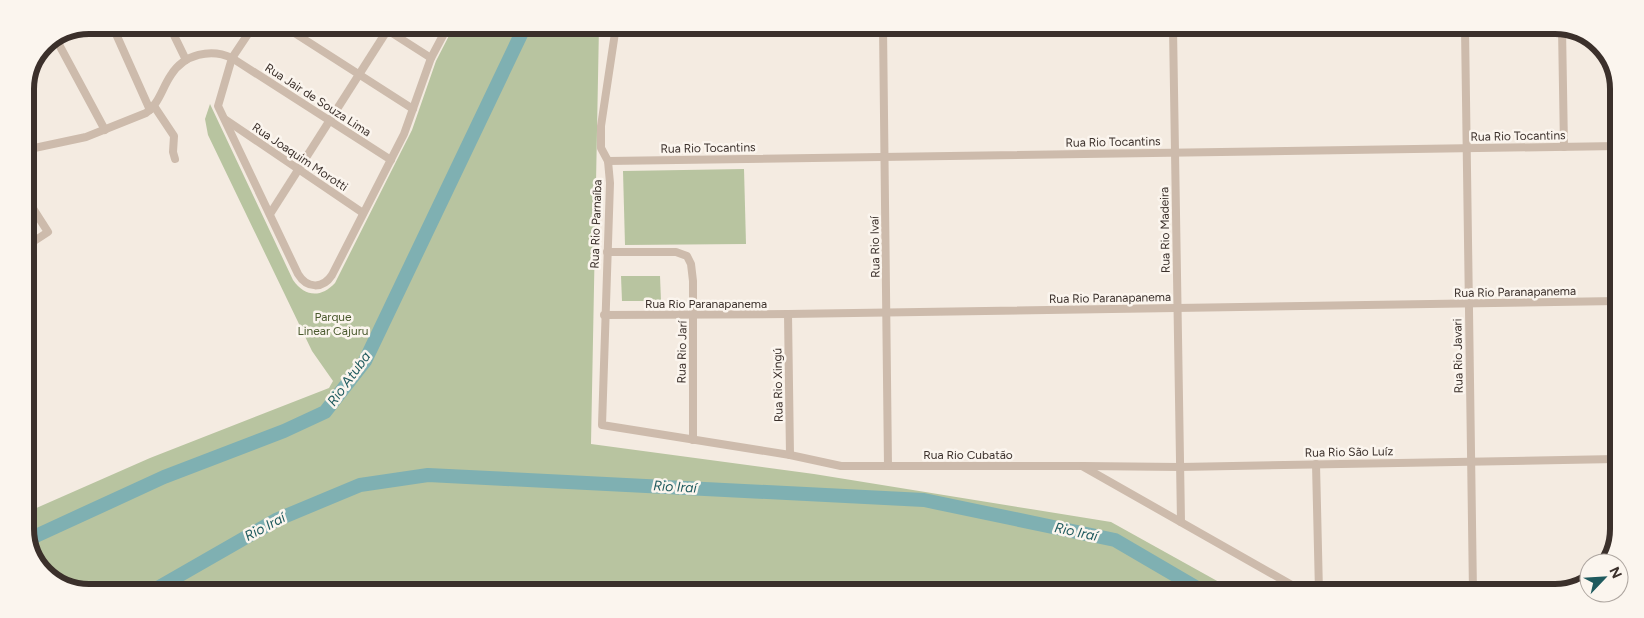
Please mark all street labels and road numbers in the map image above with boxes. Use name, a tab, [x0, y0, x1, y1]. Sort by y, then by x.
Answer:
street label: Rua Jair de Souza Lima	[262, 61, 374, 139]
street label: Rua Joaquim Morotti	[250, 120, 350, 194]
street label: Rua Rio Tocantins	[1470, 128, 1566, 144]
street label: Rua Rio Tocantins	[1065, 134, 1161, 150]
street label: Rua Rio Tocantins	[660, 140, 756, 156]
street label: Rua Rio Parnaíba	[587, 179, 605, 269]
street label: Rua Rio Madeira	[1157, 187, 1173, 273]
street label: Rua Rio Ivaí	[867, 215, 883, 278]
street label: Rua Rio Paranapanema	[1454, 284, 1576, 300]
street label: Rua Rio Paranapanema	[1049, 290, 1171, 306]
street label: Rua Rio Paranapanema	[645, 297, 767, 311]
street label: Rua Rio Javari	[1450, 318, 1466, 394]
street label: Rua Rio Jarí	[674, 319, 690, 383]
street label: Rua Rio Xingú	[770, 348, 786, 422]
street label: Rua Rio São Luíz	[1305, 444, 1393, 460]
street label: Rua Rio Cubatão	[923, 448, 1013, 462]

